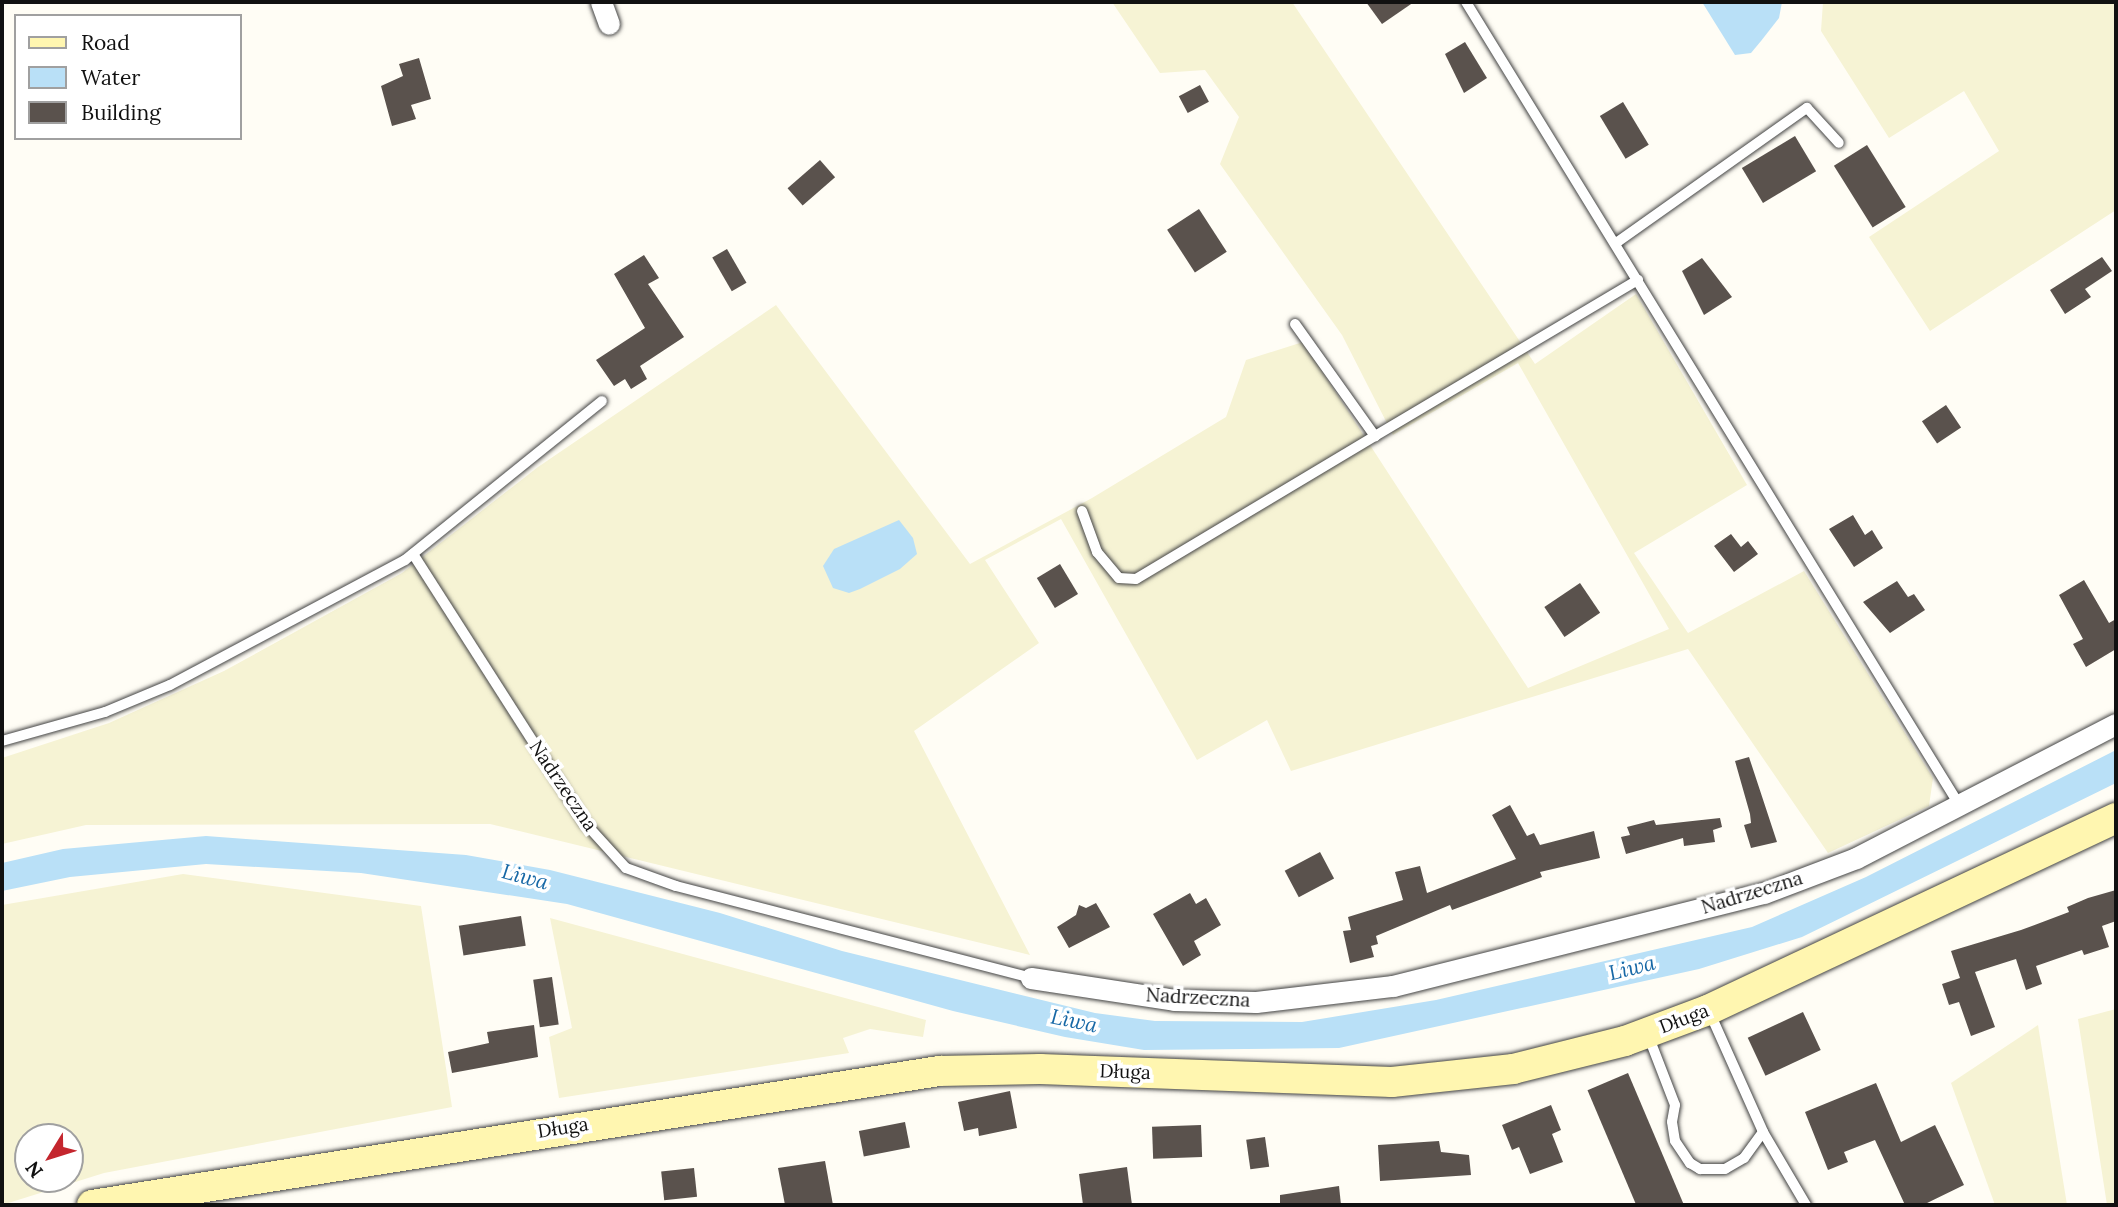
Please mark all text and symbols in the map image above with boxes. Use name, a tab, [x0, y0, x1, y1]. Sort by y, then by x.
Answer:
legend	[14, 14, 242, 140]
text: Road	[81, 29, 130, 56]
text: Water	[81, 64, 140, 91]
text: Building	[81, 99, 161, 126]
street label: Nadrzeczna	[524, 736, 602, 836]
water label: Liwa	[499, 859, 551, 895]
street label: Nadrzeczna	[1699, 867, 1805, 919]
water label: Liwa	[1606, 950, 1658, 986]
street label: Nadrzeczna	[1145, 984, 1251, 1012]
street label: Długa	[1656, 999, 1712, 1039]
water label: Liwa	[1048, 1004, 1100, 1038]
street label: Długa	[1099, 1060, 1151, 1084]
street label: Długa	[536, 1113, 590, 1143]
north arrow	[14, 1123, 84, 1193]
text: N	[20, 1157, 48, 1183]

